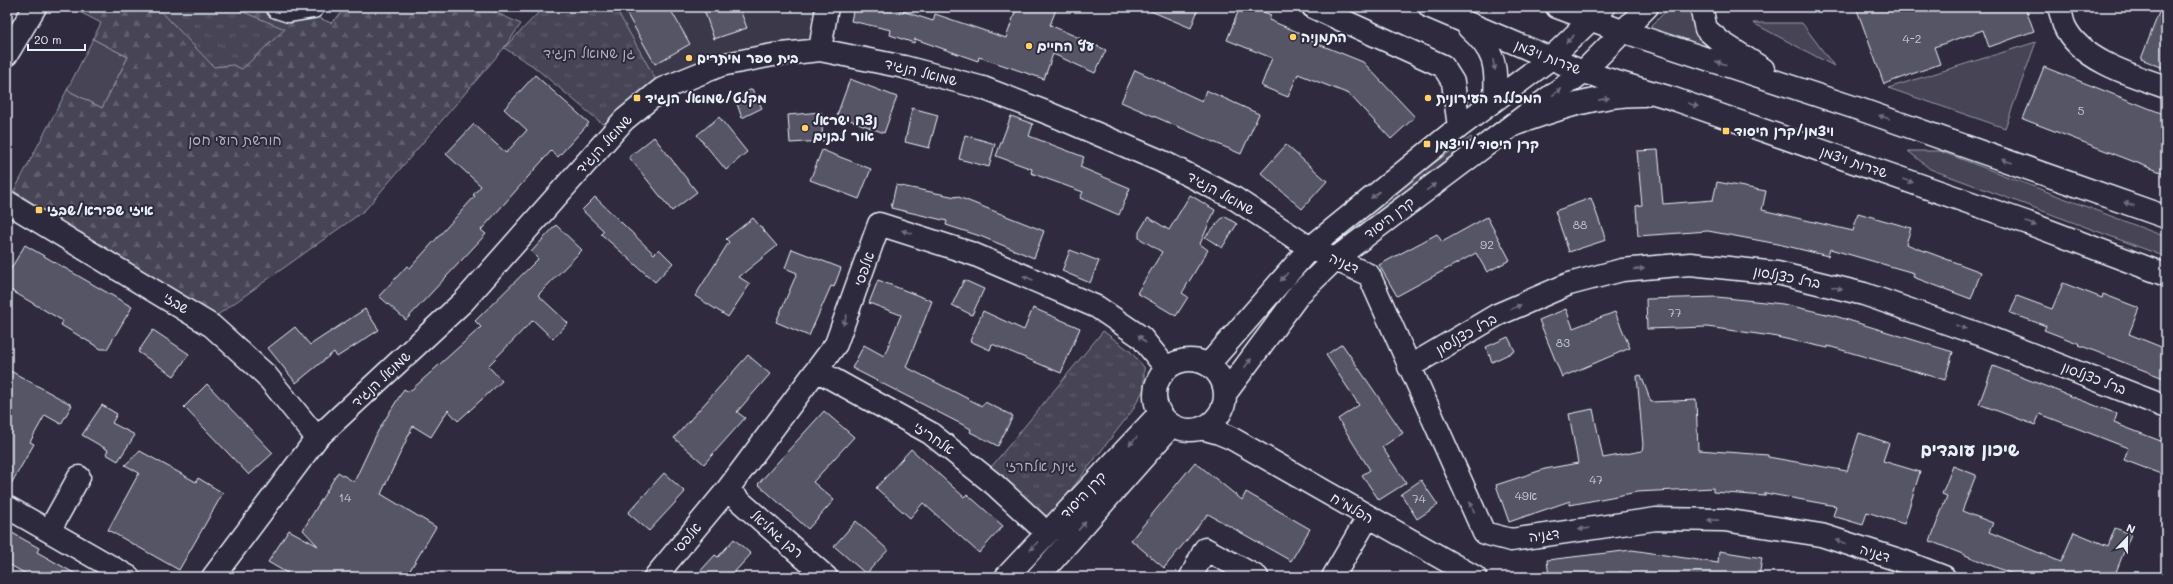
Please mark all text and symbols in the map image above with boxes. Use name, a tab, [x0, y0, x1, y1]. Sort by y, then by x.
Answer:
scale bar	[28, 26, 85, 52]
place label: התמניה	[1301, 27, 1347, 46]
house number: 4-2	[1903, 30, 1921, 46]
text: 20 m	[34, 31, 62, 47]
marker: התמניה	[1288, 32, 1298, 42]
one-way arrow	[1565, 34, 1575, 44]
street label: שדרות ויצמן	[1512, 35, 1585, 79]
place label: עץ החיים	[1037, 36, 1094, 55]
marker: עץ החיים	[1024, 41, 1034, 51]
park label: גן שמואל הנגיד	[543, 43, 635, 62]
place label: בית ספר מיתרים	[697, 48, 799, 67]
marker: בית ספר מיתרים	[684, 53, 694, 63]
street label: שמואל הנגיד	[882, 53, 960, 90]
one-way arrow	[1492, 59, 1498, 71]
one-way arrow	[1714, 60, 1726, 66]
one-way arrow	[1552, 87, 1563, 96]
place label: מקלט/שמואל הנגיד	[645, 88, 767, 107]
place label: המכללה העירונית	[1436, 88, 1542, 107]
marker: מקלט/שמואל הנגיד	[632, 93, 642, 103]
marker: המכללה העירונית	[1423, 93, 1433, 103]
one-way arrow	[1598, 96, 1611, 102]
house number: 5	[2078, 102, 2085, 118]
one-way arrow	[1688, 103, 1700, 109]
street label: שמואל הנגיד	[571, 109, 636, 178]
place label: נצח ישראל אור לבנים	[813, 110, 878, 145]
one-way arrow	[1878, 114, 1890, 120]
place label: ויצמן/קרן היסוד	[1734, 121, 1834, 140]
marker: נצח ישראל אור לבנים	[800, 123, 810, 133]
marker: ויצמן/קרן היסוד	[1721, 126, 1731, 136]
park label: חורשת רועי חסן	[188, 130, 282, 149]
place label: קרן היסוד/וייצמן	[1435, 134, 1539, 153]
marker: קרן היסוד/וייצמן	[1422, 139, 1432, 149]
street label: שדרות ויצמן	[1818, 141, 1891, 182]
one-way arrow	[2000, 157, 2012, 163]
street label: שמואל הנגיד	[1184, 166, 1259, 219]
one-way arrow	[1903, 178, 1915, 184]
one-way arrow	[1425, 182, 1436, 191]
one-way arrow	[1370, 190, 1381, 199]
street label: קרן היסוד	[1359, 192, 1418, 243]
place label: איזי שפירא/שבזי	[47, 200, 154, 219]
one-way arrow	[2123, 201, 2135, 207]
marker: איזי שפירא/שבזי	[34, 205, 44, 215]
house number: 88	[1573, 216, 1587, 232]
one-way arrow	[2025, 222, 2037, 228]
one-way arrow	[900, 229, 912, 235]
house number: 92	[1480, 236, 1494, 252]
street label: דגניה	[1326, 248, 1362, 278]
street label: אלפסי	[849, 249, 878, 289]
street label: ברל כצנלסון	[1752, 261, 1822, 292]
one-way arrow	[1633, 265, 1645, 272]
one-way arrow	[1279, 272, 1288, 282]
one-way arrow	[1023, 275, 1034, 281]
one-way arrow	[1831, 285, 1843, 291]
street label: שבזי	[160, 287, 193, 318]
one-way arrow	[1510, 304, 1522, 310]
house number: 77	[1668, 304, 1682, 320]
street label: ברל כצנלסון	[1432, 308, 1500, 359]
one-way arrow	[842, 314, 848, 326]
one-way arrow	[1955, 325, 1967, 331]
one-way arrow	[1137, 334, 1147, 344]
house number: 83	[1556, 334, 1570, 350]
street label: שמואל הנגיד	[347, 346, 415, 411]
street label: ברל כצנלסון	[2059, 357, 2129, 399]
one-way arrow	[1244, 358, 1252, 368]
street label: אלחריזי	[910, 417, 959, 458]
one-way arrow	[1128, 436, 1138, 446]
district label: שיכון עובדים	[1920, 437, 2020, 461]
park label: גינת אלחרזי	[1005, 456, 1077, 475]
street label: קרן היסוד	[1055, 467, 1110, 522]
house number: 47	[1589, 471, 1603, 487]
house number: 49א	[1515, 487, 1537, 503]
street label: הפלמ"ח	[1327, 488, 1377, 527]
house number: 14	[339, 489, 351, 505]
house number: 74	[1412, 490, 1426, 506]
one-way arrow	[1469, 501, 1476, 513]
street label: רבן גמליאל	[747, 505, 808, 562]
one-way arrow	[1706, 517, 1719, 523]
street label: אלפסי	[668, 518, 705, 557]
north arrow	[2107, 518, 2147, 558]
text: N	[2124, 520, 2138, 537]
one-way arrow	[1077, 522, 1086, 531]
street label: דגניה	[1527, 523, 1561, 546]
one-way arrow	[1578, 526, 1590, 532]
one-way arrow	[1835, 539, 1847, 545]
street label: דגניה	[1858, 539, 1893, 566]
one-way arrow	[1030, 541, 1039, 551]

